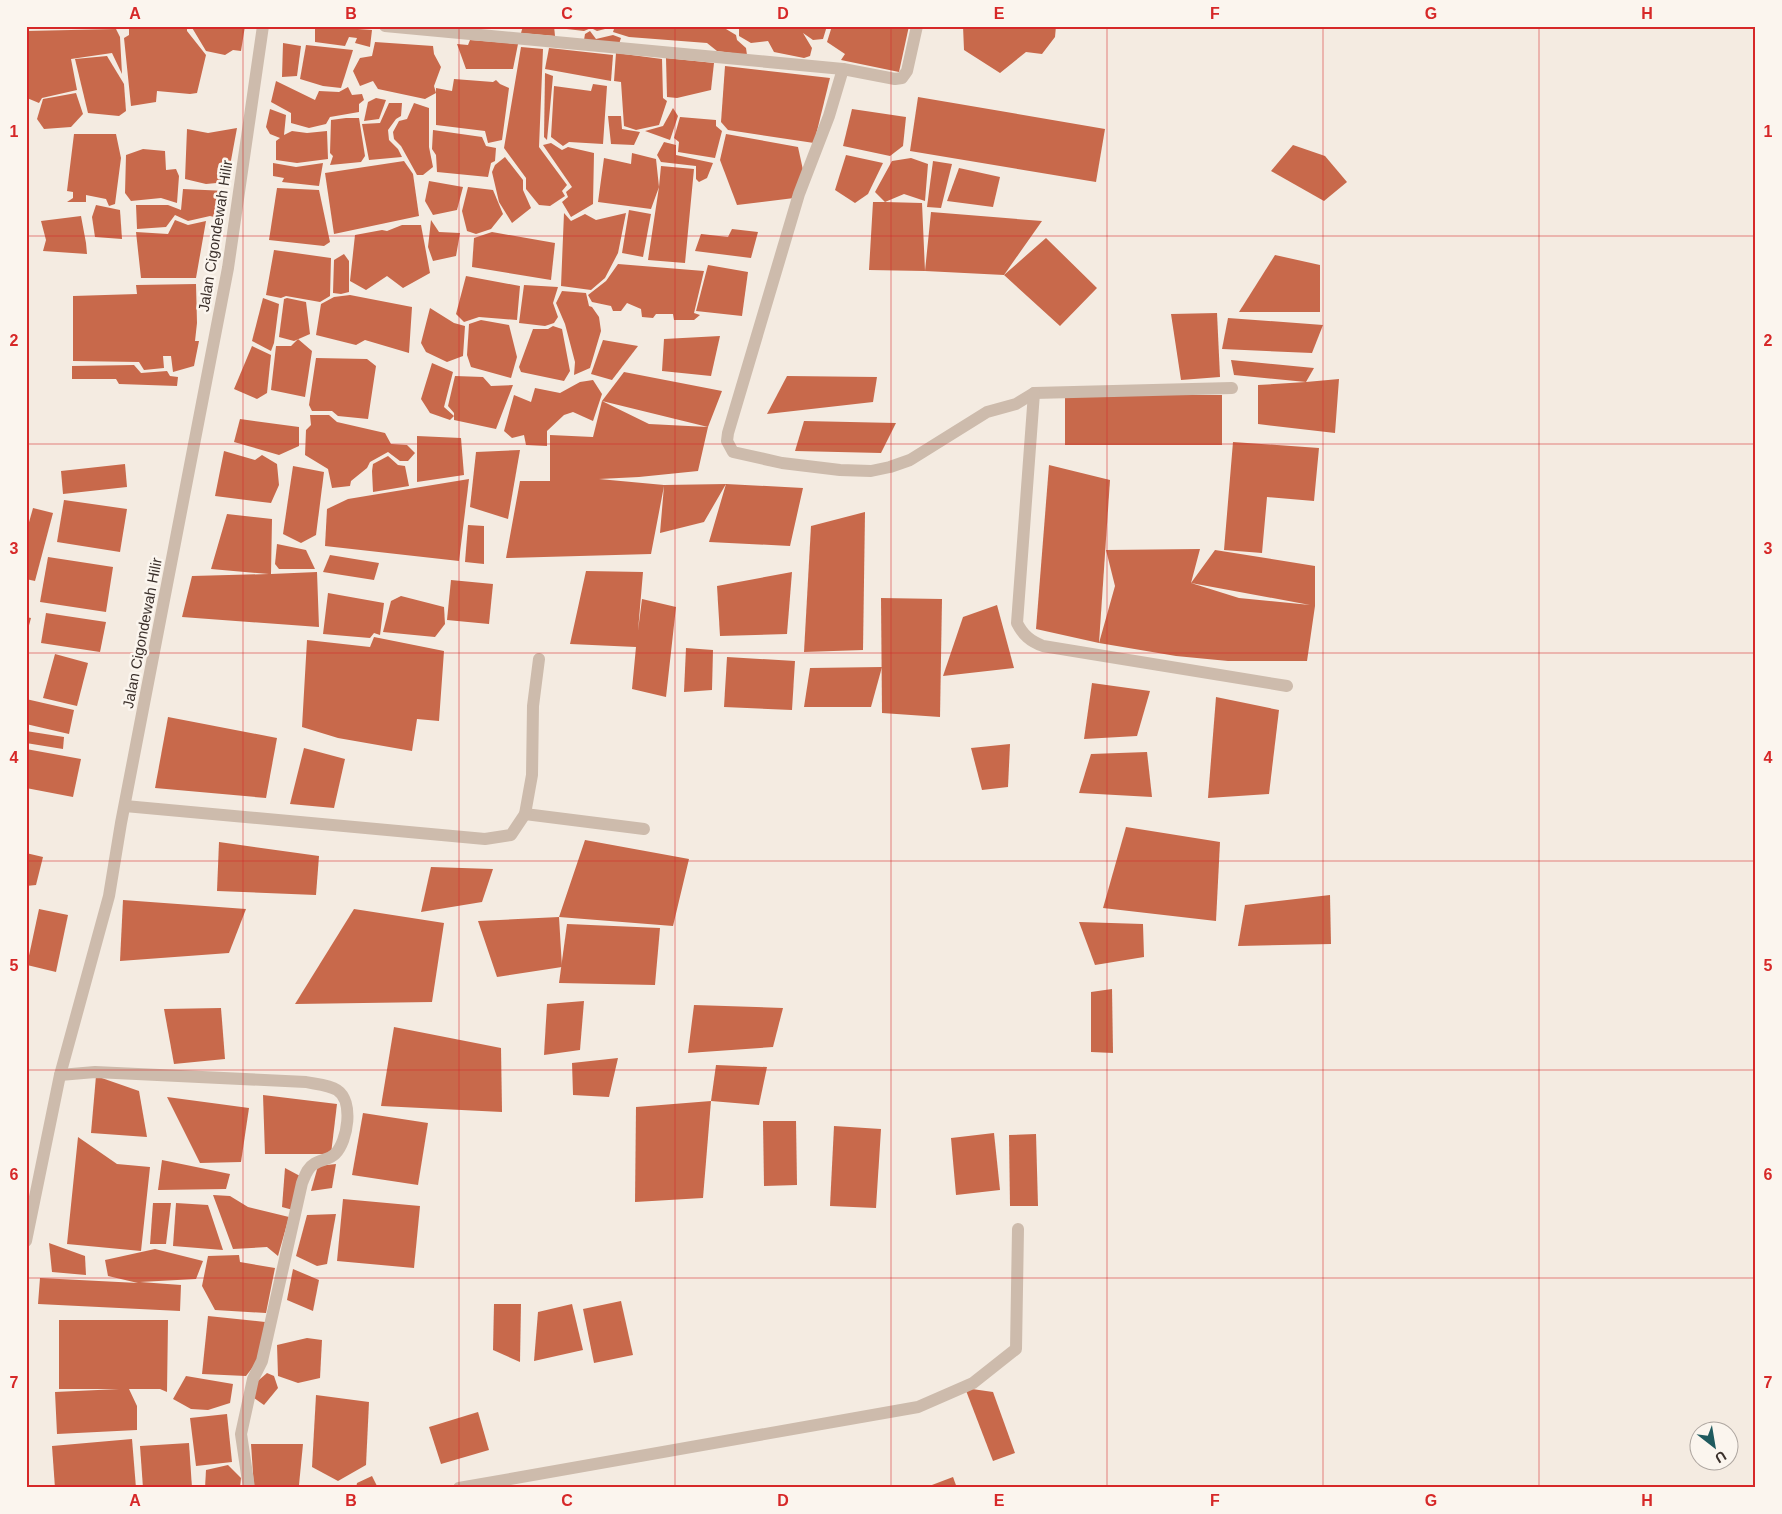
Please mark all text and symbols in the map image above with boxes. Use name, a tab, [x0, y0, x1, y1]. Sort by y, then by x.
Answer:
text: A	[129, 5, 141, 22]
text: B	[345, 5, 357, 22]
text: C	[561, 5, 573, 22]
text: D	[777, 5, 789, 22]
text: E	[994, 5, 1005, 22]
text: F	[1210, 5, 1220, 22]
text: G	[1425, 5, 1437, 22]
text: H	[1641, 5, 1653, 22]
text: 1	[10, 123, 19, 140]
text: 1	[1764, 123, 1773, 140]
street label: Jalan Cigondewah Hilir	[195, 159, 235, 313]
text: 2	[10, 332, 19, 349]
text: 2	[1764, 332, 1773, 349]
text: 3	[10, 540, 19, 557]
text: 3	[1764, 540, 1773, 557]
street label: Jalan Cigondewah Hilir	[119, 556, 165, 710]
text: 4	[10, 749, 19, 766]
text: 4	[1764, 749, 1773, 766]
text: 5	[10, 957, 19, 974]
text: 5	[1764, 957, 1773, 974]
text: 6	[10, 1166, 19, 1183]
text: 6	[1764, 1166, 1773, 1183]
text: 7	[10, 1374, 19, 1391]
text: 7	[1764, 1374, 1773, 1391]
north arrow	[1690, 1422, 1740, 1472]
text: U	[1712, 1448, 1729, 1467]
text: A	[129, 1492, 141, 1509]
text: B	[345, 1492, 357, 1509]
text: C	[561, 1492, 573, 1509]
text: D	[777, 1492, 789, 1509]
text: E	[994, 1492, 1005, 1509]
text: F	[1210, 1492, 1220, 1509]
text: G	[1425, 1492, 1437, 1509]
text: H	[1641, 1492, 1653, 1509]

